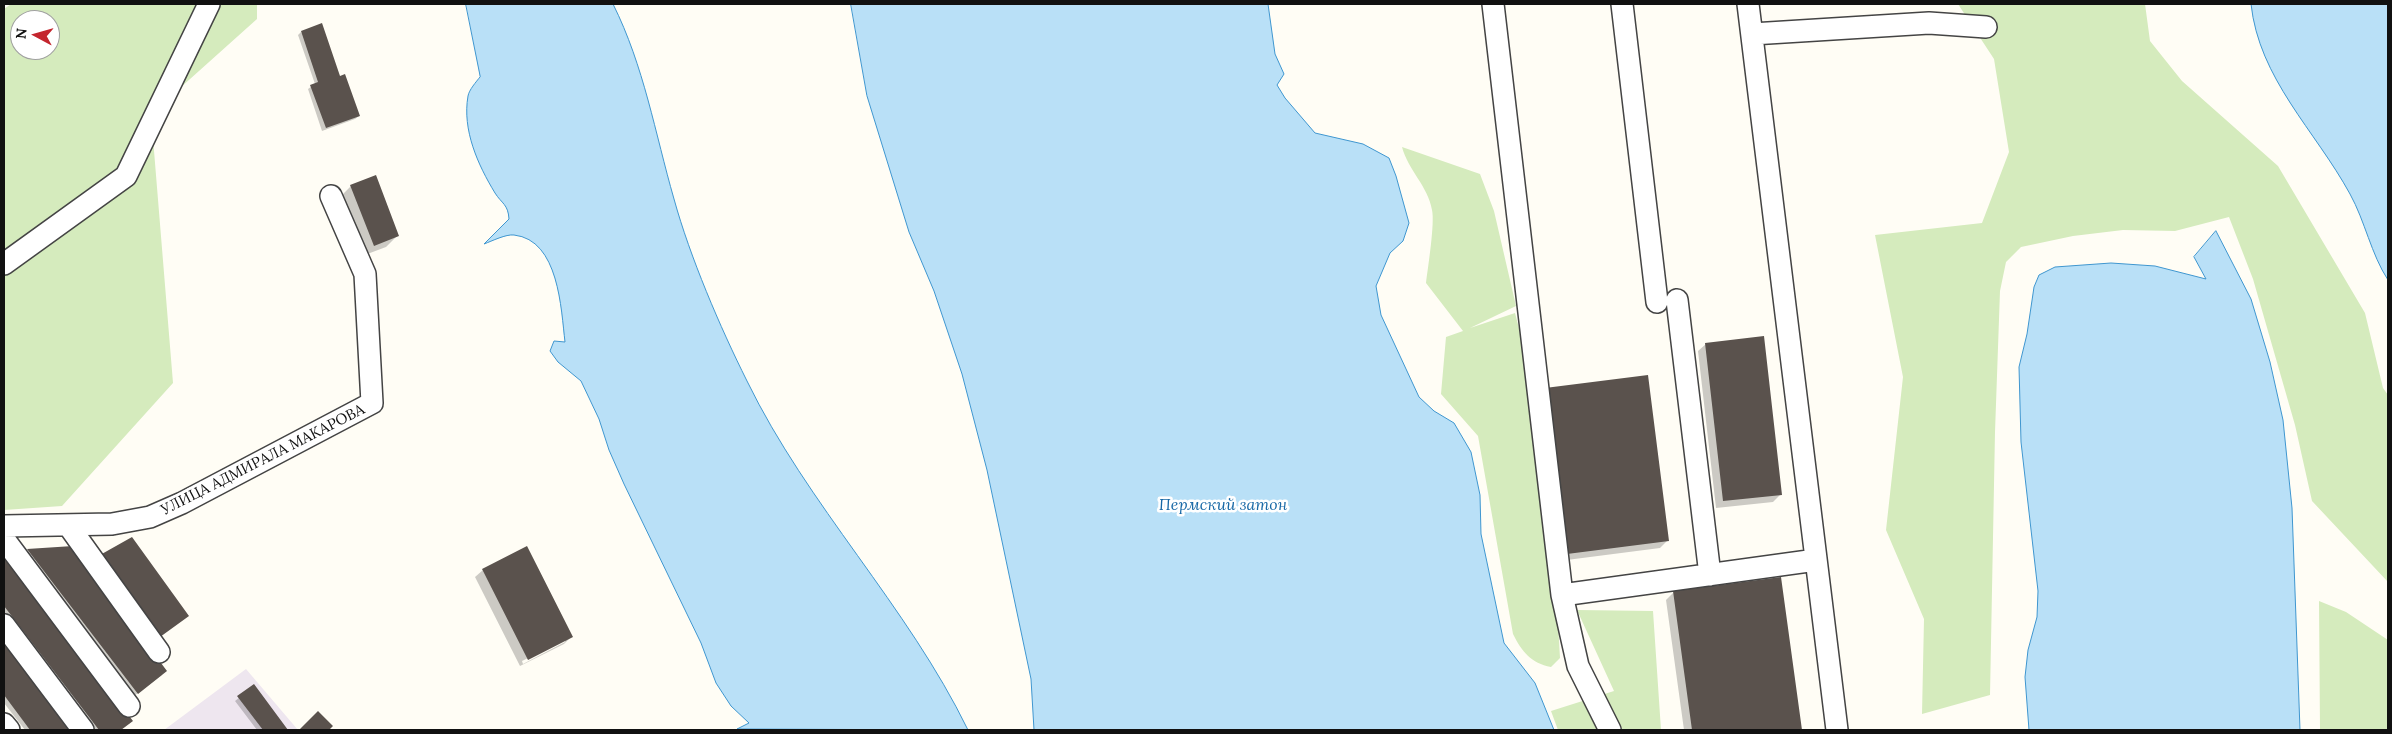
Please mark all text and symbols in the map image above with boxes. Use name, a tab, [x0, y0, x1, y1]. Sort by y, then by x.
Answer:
north arrow	[10, 10, 60, 60]
text: N	[12, 27, 31, 40]
street label: УЛИЦА АДМИРАЛА МАКАРОВА	[158, 401, 368, 519]
water label: Пермский затон	[1159, 495, 1287, 515]

